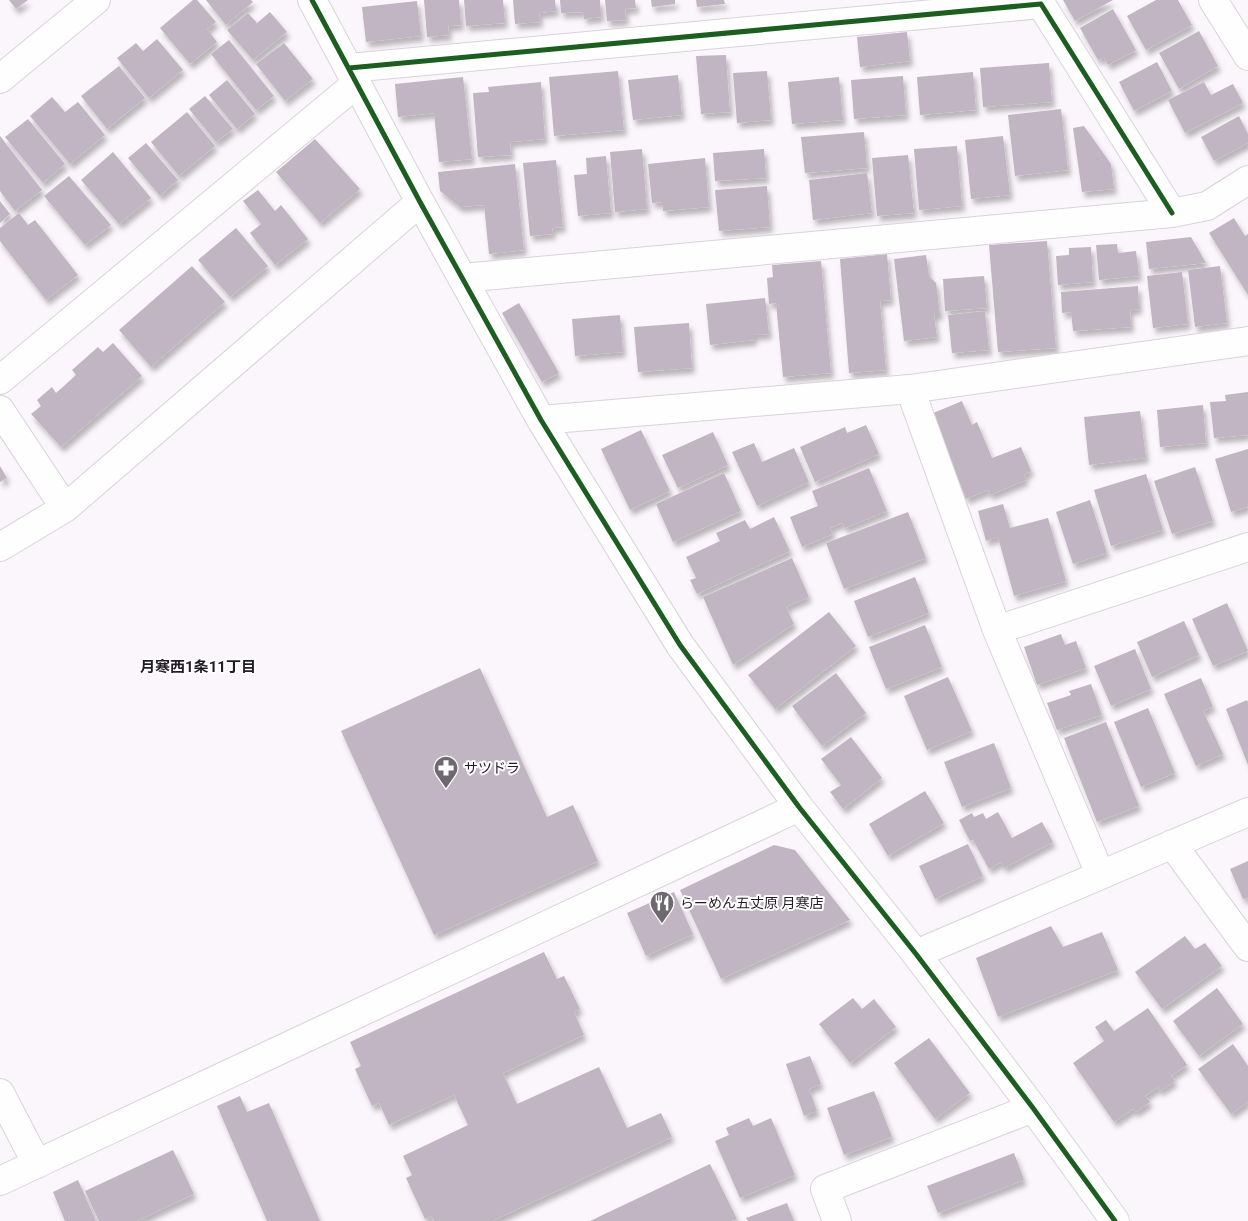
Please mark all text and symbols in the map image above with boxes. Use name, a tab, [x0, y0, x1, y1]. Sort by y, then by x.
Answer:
district label: 月寒西1条11丁目	[140, 658, 256, 676]
pharmacy icon: サツドラ	[433, 755, 459, 789]
place label: サツドラ	[464, 760, 520, 776]
restaurant icon: らーめん五丈原 月寒店	[649, 890, 675, 924]
place label: らーめん五丈原 月寒店	[680, 895, 823, 911]

